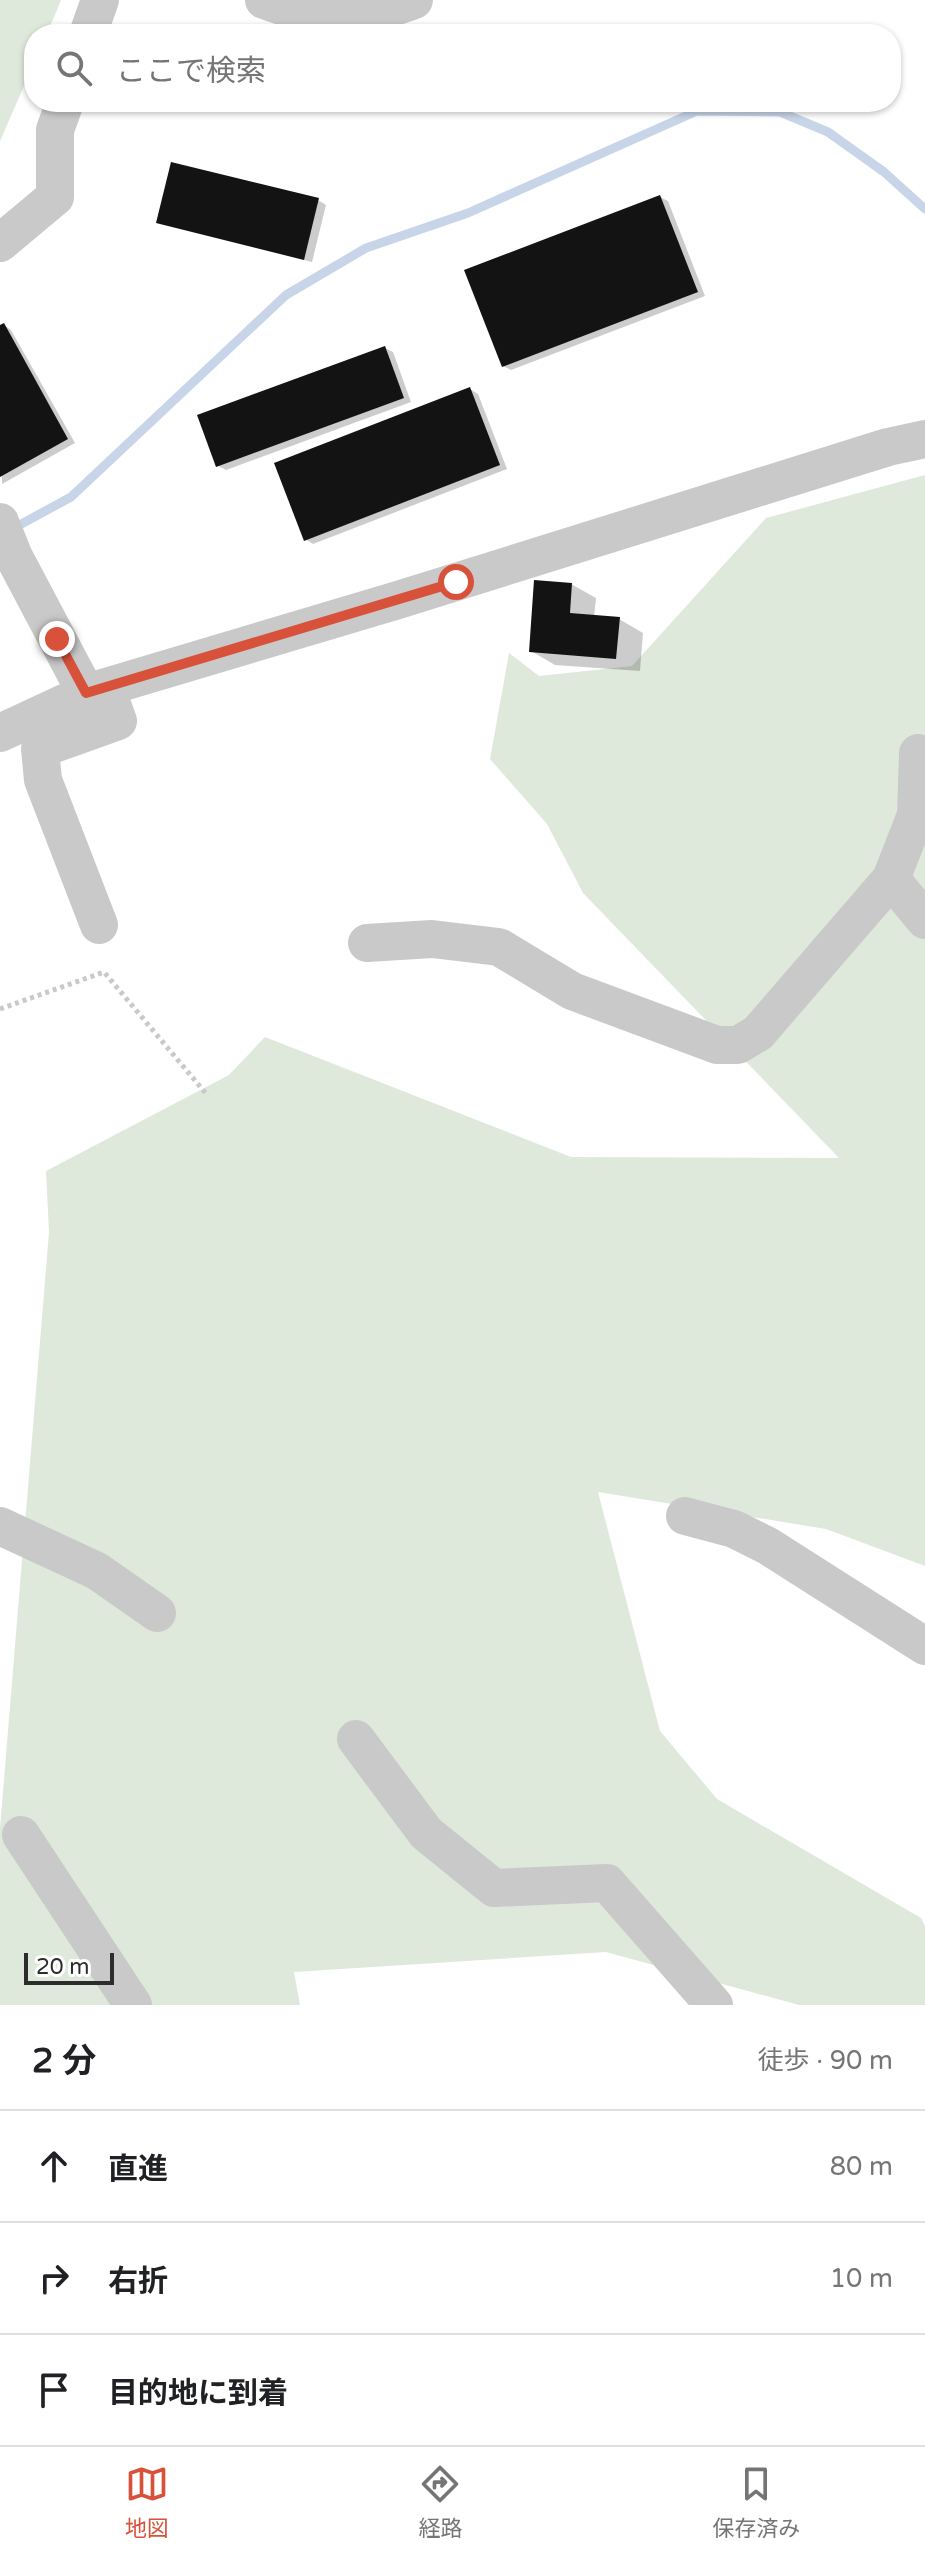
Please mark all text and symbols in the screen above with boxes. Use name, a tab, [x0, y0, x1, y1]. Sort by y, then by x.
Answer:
search box	[24, 24, 901, 112]
icon: search	[52, 46, 96, 90]
text: ここで検索	[116, 53, 266, 90]
route start	[438, 564, 474, 600]
route end	[39, 621, 75, 657]
scale bar	[24, 1949, 114, 1985]
text: 20 m	[36, 1954, 90, 1980]
text: 2 分	[32, 2041, 96, 2082]
text: 徒歩 · 90 m	[757, 2045, 893, 2076]
icon: ahead	[32, 2144, 76, 2188]
text: 直進	[108, 2151, 168, 2188]
text: 80 m	[830, 2151, 893, 2182]
icon: right	[32, 2256, 76, 2300]
text: 右折	[108, 2263, 168, 2300]
text: 10 m	[830, 2263, 893, 2294]
icon: arrive	[32, 2368, 76, 2412]
text: 目的地に到着	[108, 2375, 288, 2412]
tab: 地図	[125, 2462, 169, 2542]
tab: 経路	[418, 2462, 462, 2542]
tab: 保存済み	[712, 2462, 800, 2542]

